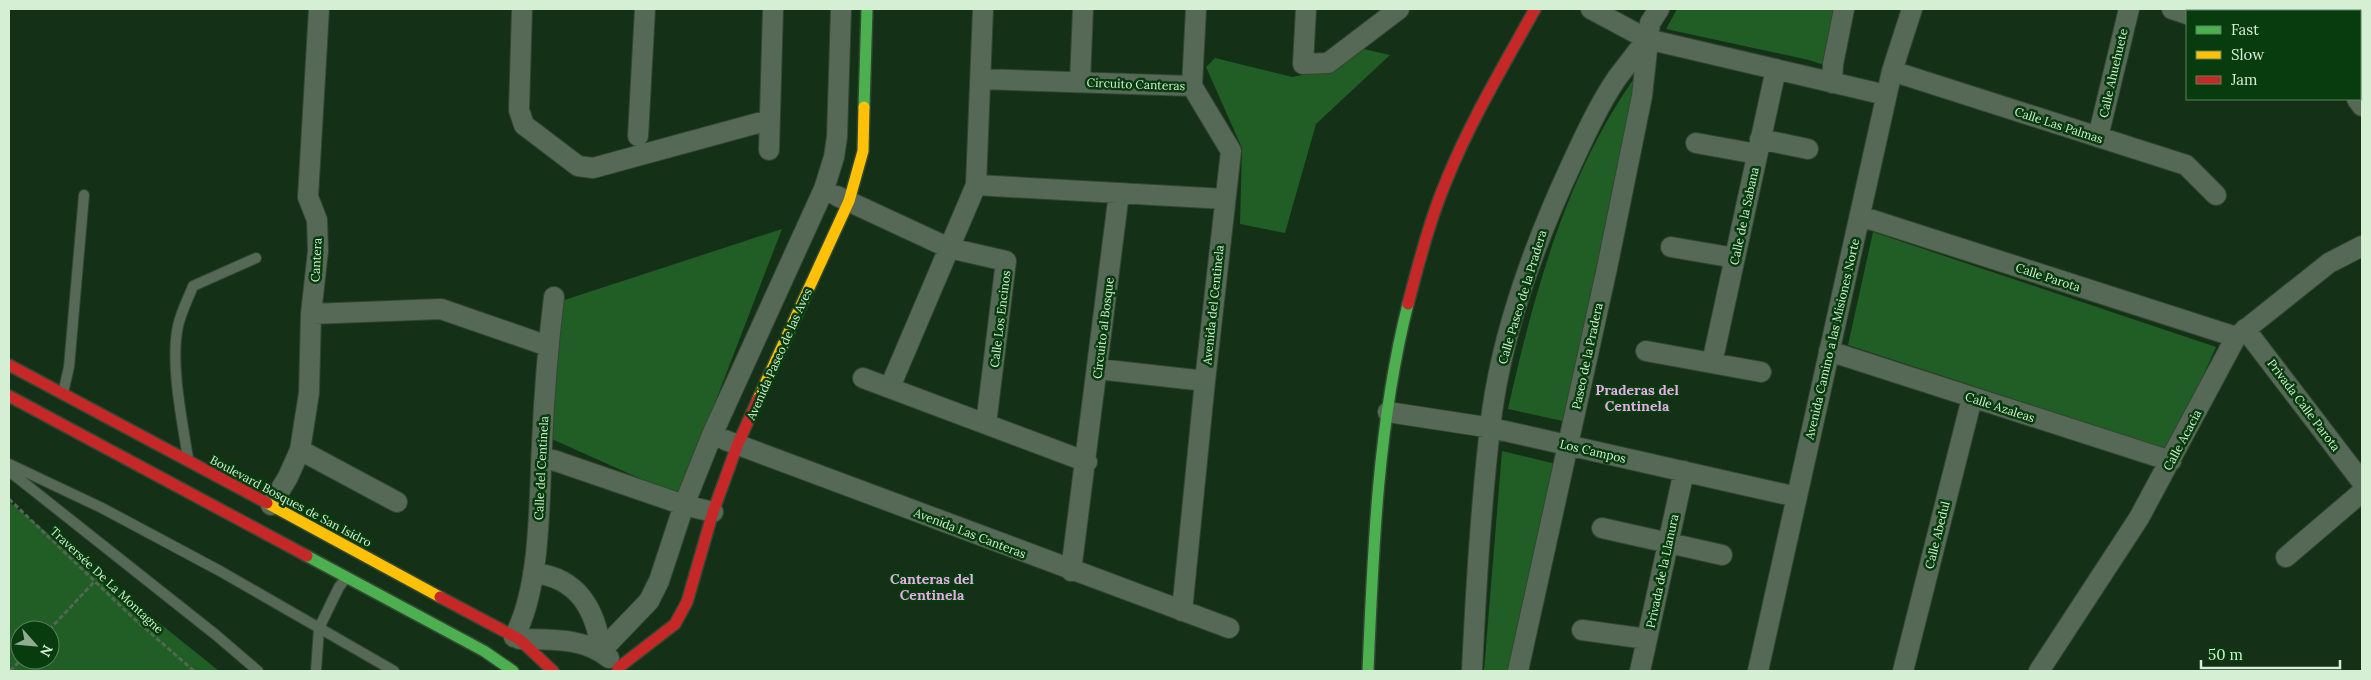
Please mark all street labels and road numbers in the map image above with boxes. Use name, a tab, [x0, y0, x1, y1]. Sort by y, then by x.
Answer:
street label: Calle Ahuehuete	[2095, 26, 2131, 119]
street label: Circuito Canteras	[1086, 75, 1186, 93]
street label: Calle Las Palmas	[2013, 104, 2105, 146]
street label: Calle de la Sabana	[1726, 166, 1762, 266]
street label: Calle Paseo de la Pradera	[1494, 228, 1550, 366]
street label: Avenida Camino a las Misiones Norte	[1801, 237, 1863, 442]
street label: Cantera	[307, 238, 325, 282]
street label: Avenida del Centinela	[1199, 244, 1227, 367]
street label: Calle Parota	[2014, 259, 2082, 295]
street label: Calle Los Encinos	[987, 269, 1013, 368]
street label: Circuito al Bosque	[1089, 276, 1117, 380]
street label: Avenida Paseo de las Aves	[743, 285, 815, 423]
street label: Paseo de la Pradera	[1568, 301, 1606, 411]
street label: Privada Calle Parota	[2264, 356, 2344, 454]
street label: Calle Azaleas	[1963, 389, 2037, 425]
street label: Calle Acacia	[2160, 407, 2204, 473]
street label: Calle del Centinela	[531, 416, 551, 520]
street label: Los Campos	[1558, 436, 1628, 466]
street label: Boulevard Bosques de San Isidro	[208, 452, 374, 550]
street label: Calle Abedul	[1921, 500, 1953, 570]
street label: Avenida Las Canteras	[911, 504, 1029, 561]
street label: Privada de la Llanura	[1643, 513, 1681, 629]
street label: Traversée De La Montagne	[47, 524, 167, 637]

